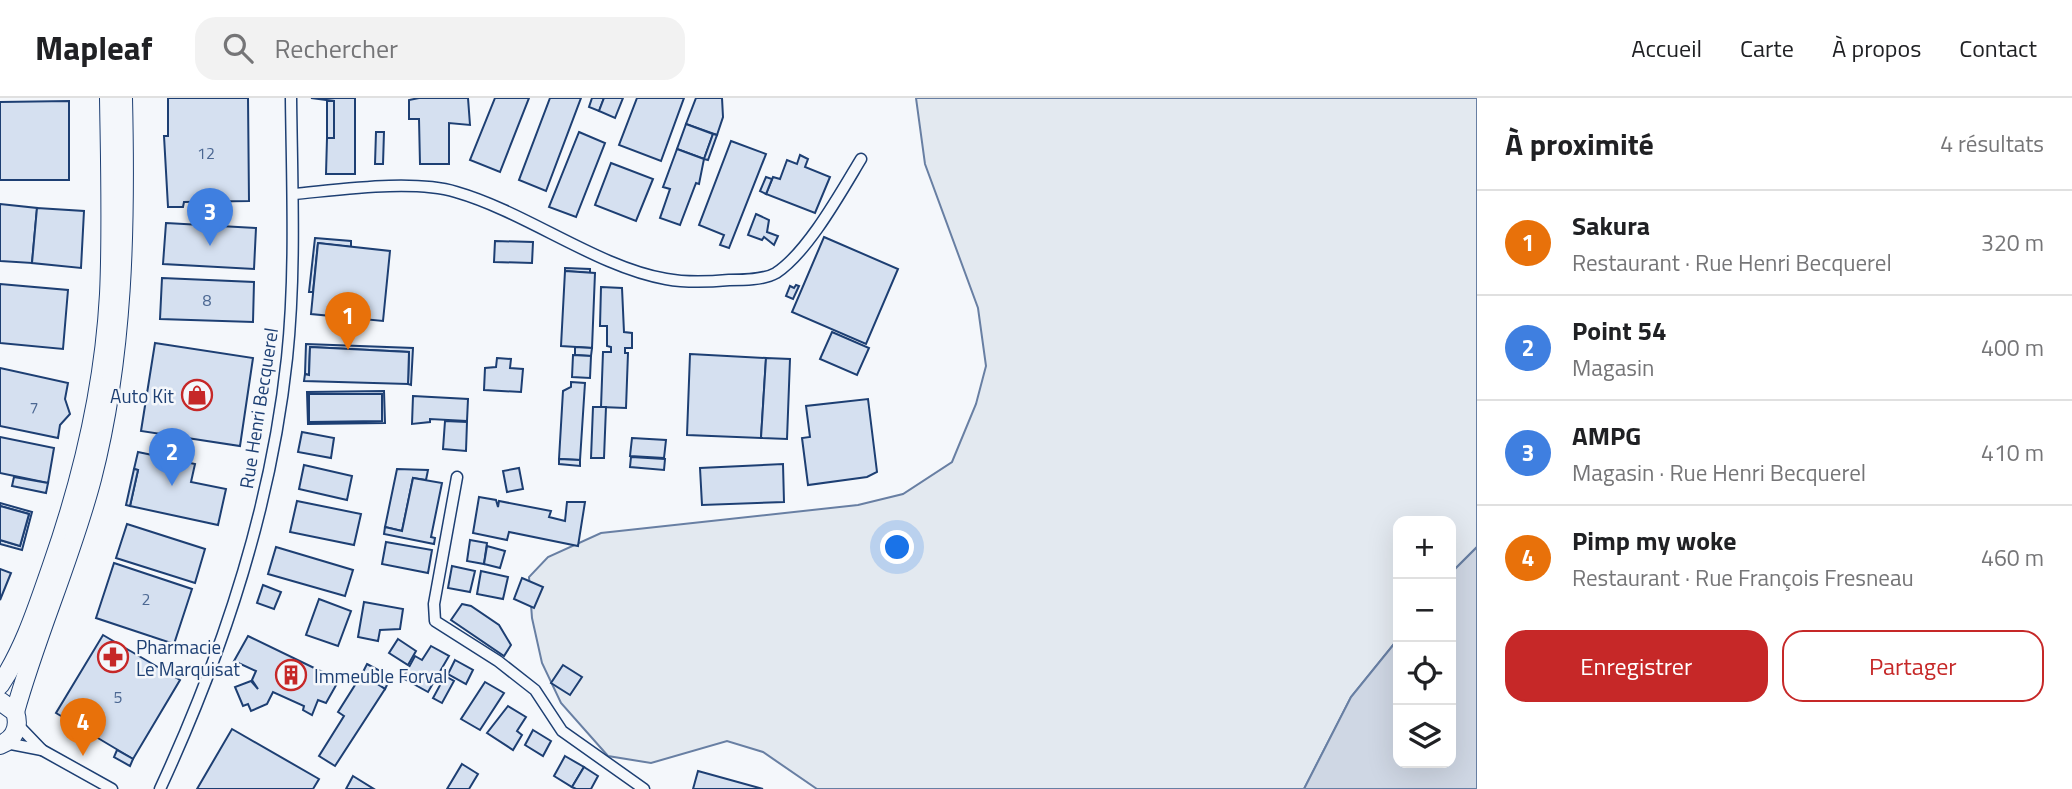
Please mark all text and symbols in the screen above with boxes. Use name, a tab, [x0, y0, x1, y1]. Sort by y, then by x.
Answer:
search box	[195, 17, 685, 80]
text: Mapleaf	[35, 23, 153, 73]
icon: search	[219, 29, 257, 67]
text: Rechercher	[275, 29, 398, 68]
text: Accueil	[1631, 30, 1702, 66]
text: Carte	[1740, 30, 1794, 66]
text: À propos	[1832, 30, 1921, 66]
text: Contact	[1959, 30, 2037, 66]
text: À proximité	[1505, 121, 1654, 167]
text: 4 résultats	[1940, 126, 2044, 161]
house number: 12	[197, 141, 215, 165]
pin: 3	[187, 188, 233, 246]
text: Sakura	[1572, 206, 1650, 245]
text: 1	[1522, 225, 1534, 260]
text: 320 m	[1981, 225, 2044, 260]
text: Restaurant · Rue Henri Becquerel	[1572, 245, 1892, 280]
house number: 8	[203, 288, 212, 312]
pin: 1	[325, 292, 371, 350]
text: Point 54	[1572, 311, 1667, 350]
street label: Rue Henri Becquerel	[231, 325, 285, 491]
text: 2	[1522, 330, 1534, 365]
text: 400 m	[1981, 330, 2044, 365]
text: Magasin	[1572, 350, 1654, 385]
shop icon: Auto Kit	[180, 378, 214, 412]
place label: Auto Kit	[110, 381, 174, 410]
house number: 7	[30, 395, 38, 419]
text: AMPG	[1572, 416, 1641, 455]
pin: 2	[149, 428, 195, 486]
text: 3	[1522, 435, 1534, 470]
text: 410 m	[1981, 435, 2044, 470]
text: Magasin · Rue Henri Becquerel	[1572, 455, 1866, 490]
map controls	[1393, 516, 1456, 768]
button: +	[1393, 516, 1456, 579]
text: Pimp my woke	[1572, 521, 1736, 560]
your location	[880, 530, 914, 564]
text: 4	[1522, 540, 1534, 575]
text: 460 m	[1981, 540, 2044, 575]
text: Restaurant · Rue François Fresneau	[1572, 560, 1914, 595]
button: −	[1393, 579, 1456, 642]
house number: 2	[142, 587, 150, 611]
button: Enregistrer	[1505, 630, 1768, 702]
button: Partager	[1782, 630, 2044, 702]
place label: Pharmacie Le Marquisat	[136, 632, 240, 683]
pharmacy icon: Pharmacie Le Marquisat	[96, 640, 130, 674]
button: locate	[1393, 642, 1456, 705]
building icon: Immeuble Forval	[274, 658, 308, 692]
place label: Immeuble Forval	[314, 661, 447, 690]
house number: 5	[114, 685, 123, 709]
pin: 4	[60, 698, 106, 756]
button: layers	[1393, 705, 1456, 768]

